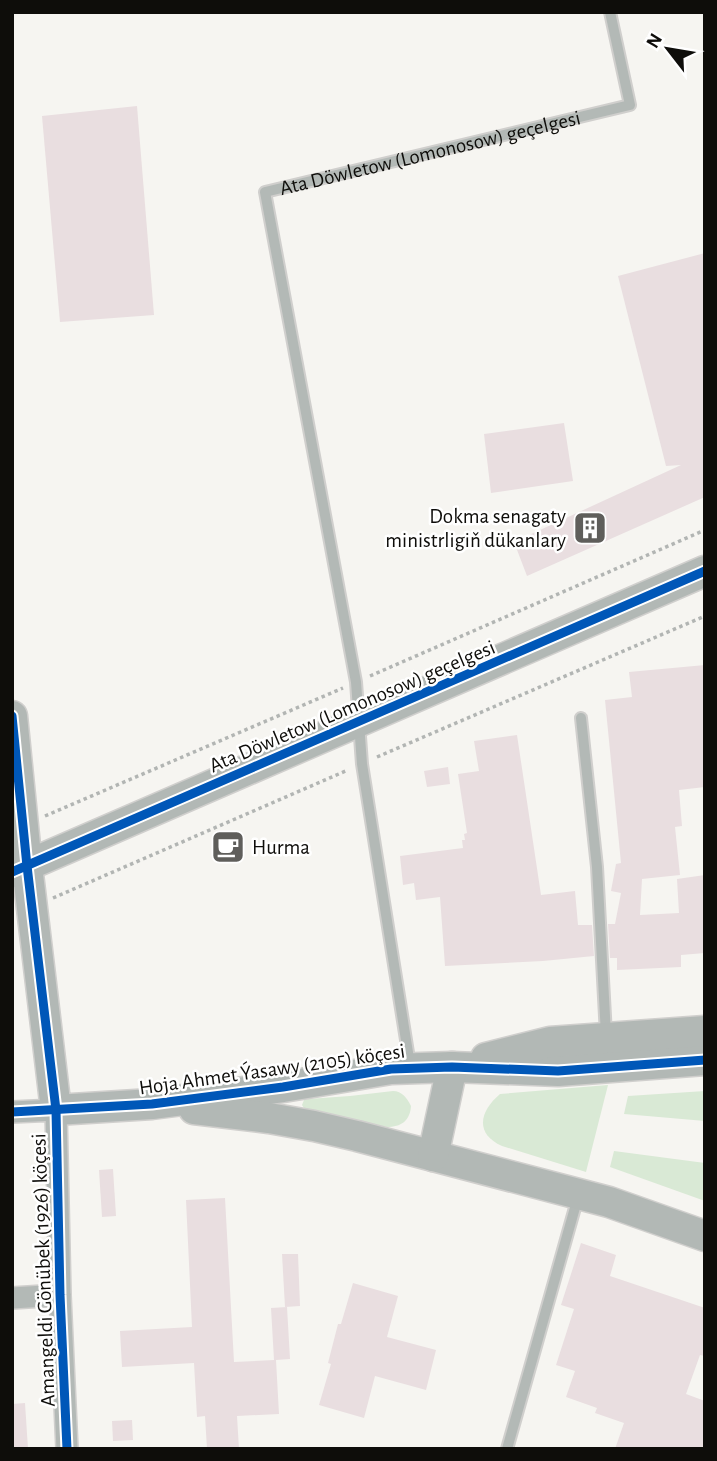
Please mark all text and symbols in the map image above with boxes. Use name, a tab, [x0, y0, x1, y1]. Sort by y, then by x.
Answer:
north arrow	[633, 14, 703, 84]
text: N	[643, 30, 666, 52]
street label: Ata Döwletow (Lomonosow) geçelgesi	[278, 107, 583, 199]
place label: Dokma senagaty ministrligiň dükanlary	[385, 506, 566, 551]
building icon: Dokma senagaty ministrligiň dükanlary	[571, 509, 609, 547]
street label: Ata Döwletow (Lomonosow) geçelgesi	[206, 637, 498, 776]
cafe icon: Hurma	[209, 828, 247, 866]
place label: Hurma	[252, 837, 310, 858]
street label: Hoja Ahmet Ýasawy (2105) köçesi	[137, 1038, 406, 1099]
street label: Amangeldi Gönübek (1926) köçesi	[28, 1133, 59, 1407]

